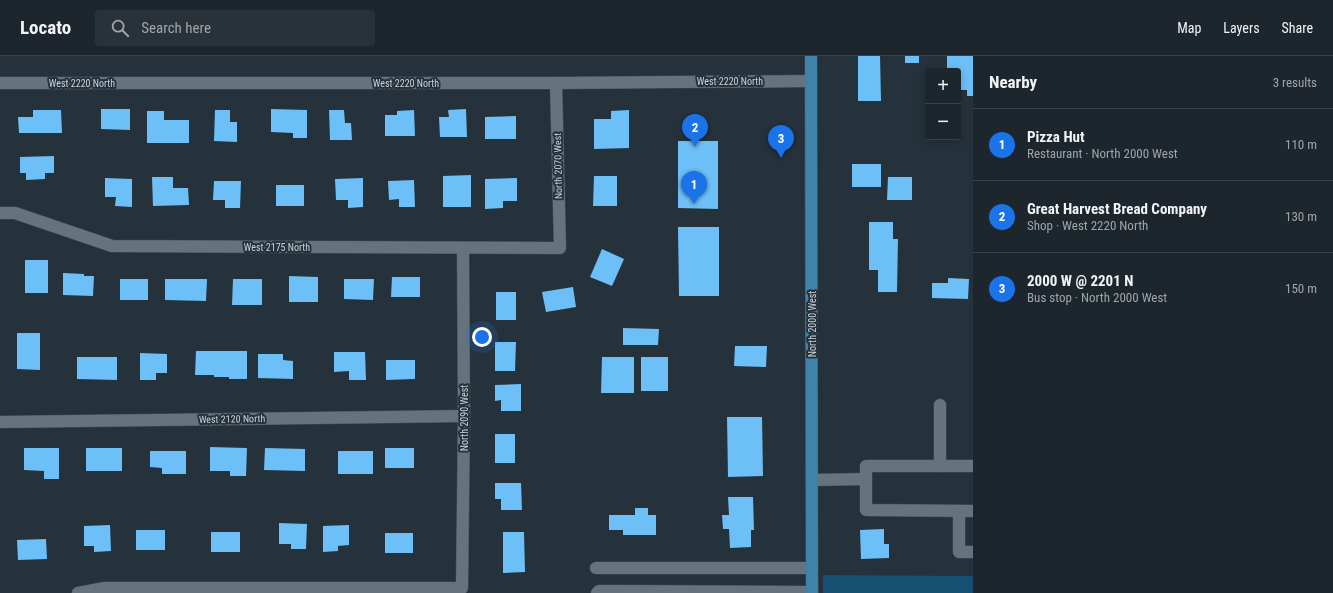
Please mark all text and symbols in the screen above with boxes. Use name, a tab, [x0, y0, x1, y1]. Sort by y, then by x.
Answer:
search box	[95, 10, 375, 46]
text: Locato	[20, 16, 71, 39]
icon: search	[109, 17, 131, 39]
text: Search here	[141, 19, 211, 37]
text: Map	[1177, 20, 1201, 36]
text: Layers	[1223, 20, 1260, 36]
text: Share	[1282, 20, 1313, 36]
map controls	[925, 68, 961, 140]
button: +	[925, 68, 961, 104]
text: Nearby	[989, 72, 1037, 92]
text: 3 results	[1273, 75, 1317, 90]
street label: West 2220 North	[697, 76, 763, 87]
street label: West 2220 North	[49, 78, 115, 89]
street label: West 2220 North	[373, 78, 439, 89]
button: −	[925, 104, 961, 140]
pin: 2	[682, 114, 708, 147]
pin: 3	[768, 125, 794, 158]
text: Pizza Hut	[1027, 128, 1085, 146]
street label: North 2070 West	[552, 133, 564, 199]
text: 1	[999, 137, 1005, 152]
text: 110 m	[1285, 137, 1317, 152]
text: Restaurant · North 2000 West	[1027, 146, 1178, 161]
pin: 1	[681, 171, 707, 204]
text: Great Harvest Bread Company	[1027, 200, 1207, 218]
text: 2	[999, 209, 1005, 224]
text: 130 m	[1285, 209, 1317, 224]
text: Shop · West 2220 North	[1027, 218, 1148, 233]
street label: West 2175 North	[244, 242, 310, 253]
text: 2000 W @ 2201 N	[1027, 272, 1133, 290]
text: 3	[999, 281, 1005, 296]
text: 150 m	[1285, 281, 1317, 296]
text: Bus stop · North 2000 West	[1027, 290, 1167, 305]
street label: North 2000 West	[807, 291, 818, 357]
your location	[472, 327, 492, 347]
street label: North 2090 West	[459, 385, 470, 451]
street label: West 2120 North	[199, 413, 265, 425]

